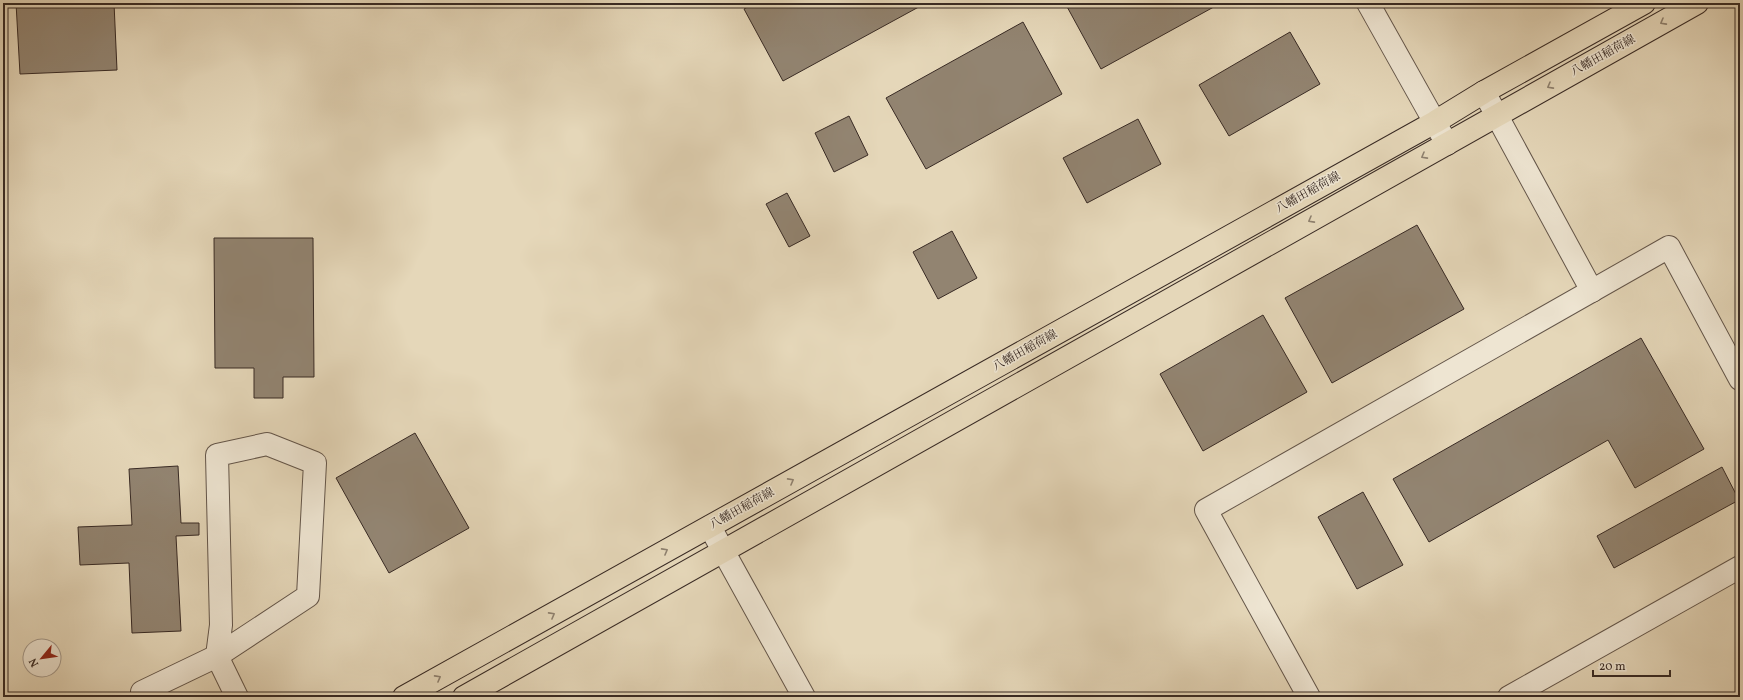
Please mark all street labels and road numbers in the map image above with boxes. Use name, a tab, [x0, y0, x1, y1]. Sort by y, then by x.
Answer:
street label: 八幡田稲荷線	[1568, 32, 1638, 80]
street label: 八幡田稲荷線	[1273, 169, 1343, 217]
street label: 八幡田稲荷線	[990, 327, 1060, 375]
street label: 八幡田稲荷線	[707, 485, 777, 533]

